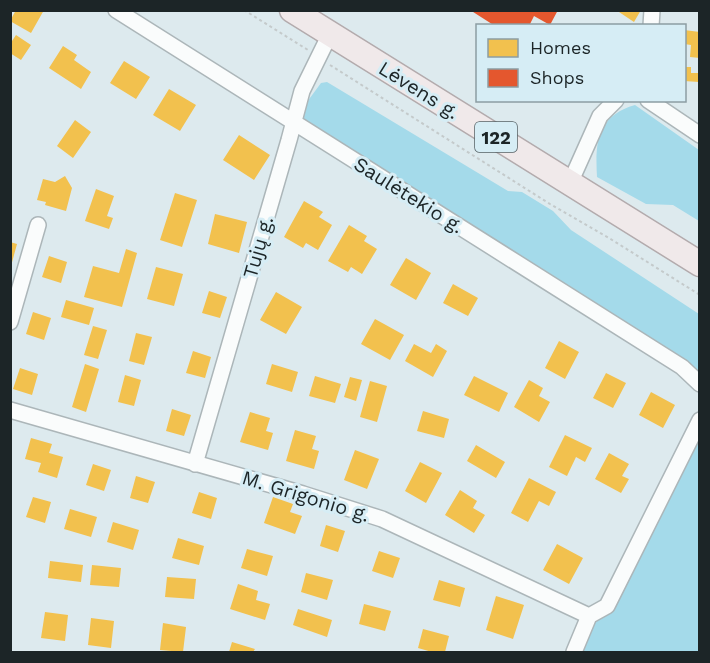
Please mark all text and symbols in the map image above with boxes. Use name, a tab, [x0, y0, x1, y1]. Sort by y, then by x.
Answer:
legend	[476, 24, 686, 102]
text: Homes	[530, 37, 591, 58]
street label: Lėvens g.	[374, 56, 464, 124]
text: Shops	[530, 67, 584, 88]
road number: 122	[475, 122, 517, 152]
street label: Saulėtekio g.	[350, 152, 468, 238]
street label: Tujų g.	[238, 213, 278, 281]
street label: M. Grigonio g.	[239, 465, 373, 527]

